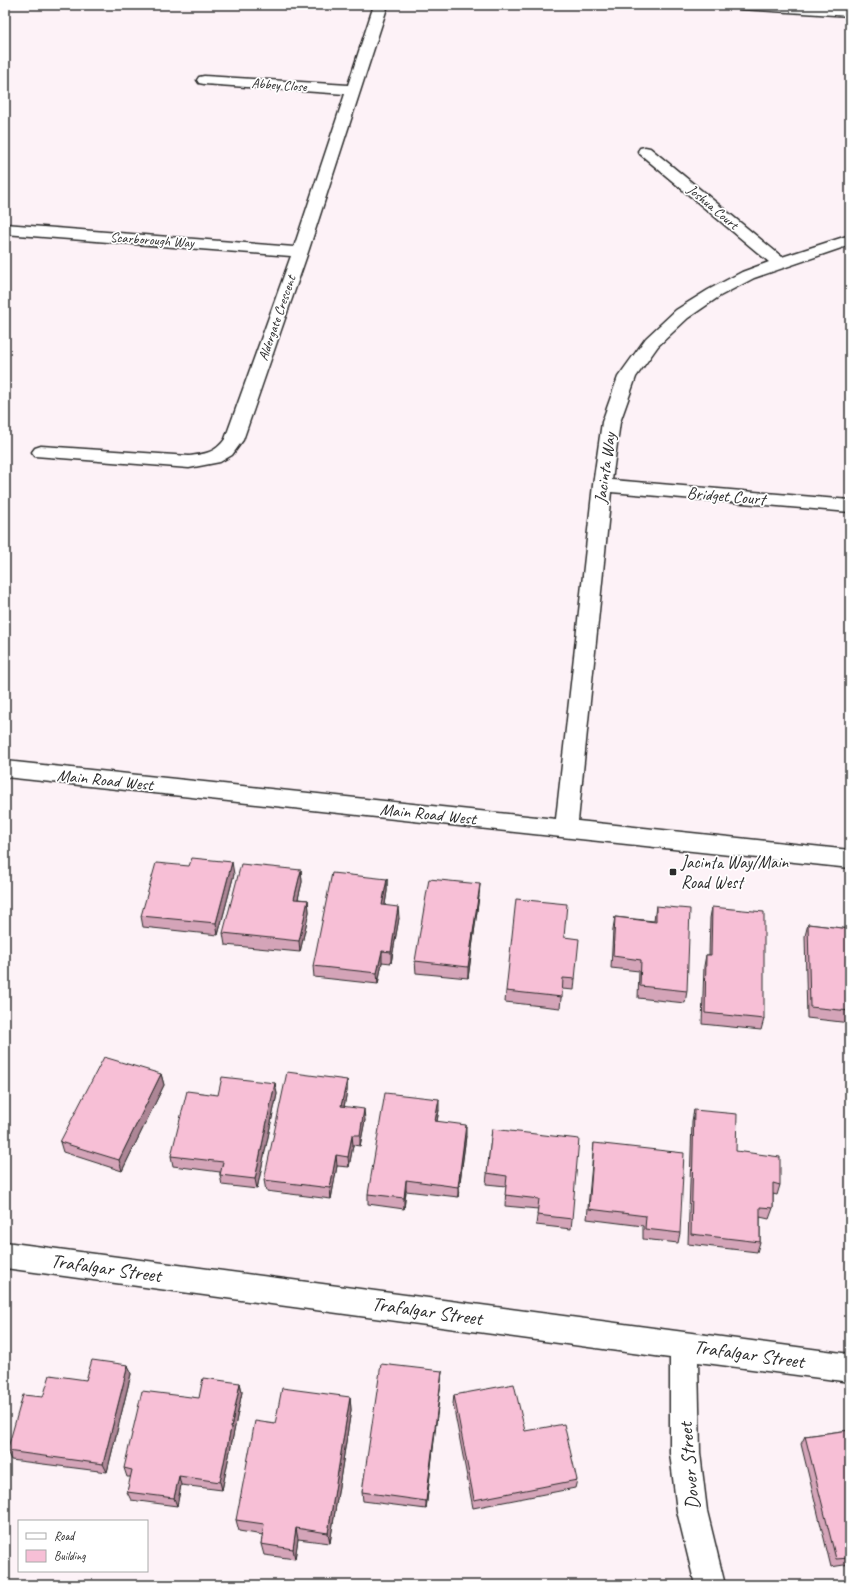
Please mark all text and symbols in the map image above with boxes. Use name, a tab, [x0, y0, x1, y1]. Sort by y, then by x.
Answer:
street label: Abbey Close	[251, 75, 309, 96]
street label: Joshua Court	[683, 180, 743, 234]
street label: Scarborough Way	[109, 229, 196, 251]
street label: Aldergate Crescent	[254, 272, 300, 363]
street label: Jacinta Way	[590, 430, 621, 506]
street label: Bridget Court	[686, 482, 768, 510]
street label: Main Road West	[56, 765, 156, 796]
street label: Main Road West	[379, 799, 479, 830]
place label: Jacinta Way/Main Road West	[680, 852, 790, 893]
marker: Jacinta Way/Main Road West	[668, 867, 678, 877]
street label: Trafalgar Street	[49, 1248, 165, 1288]
street label: Trafalgar Street	[370, 1291, 486, 1331]
street label: Trafalgar Street	[692, 1334, 808, 1374]
street label: Dover Street	[673, 1419, 705, 1511]
legend	[18, 1520, 148, 1572]
text: Road	[54, 1528, 76, 1544]
text: Building	[54, 1548, 86, 1564]

